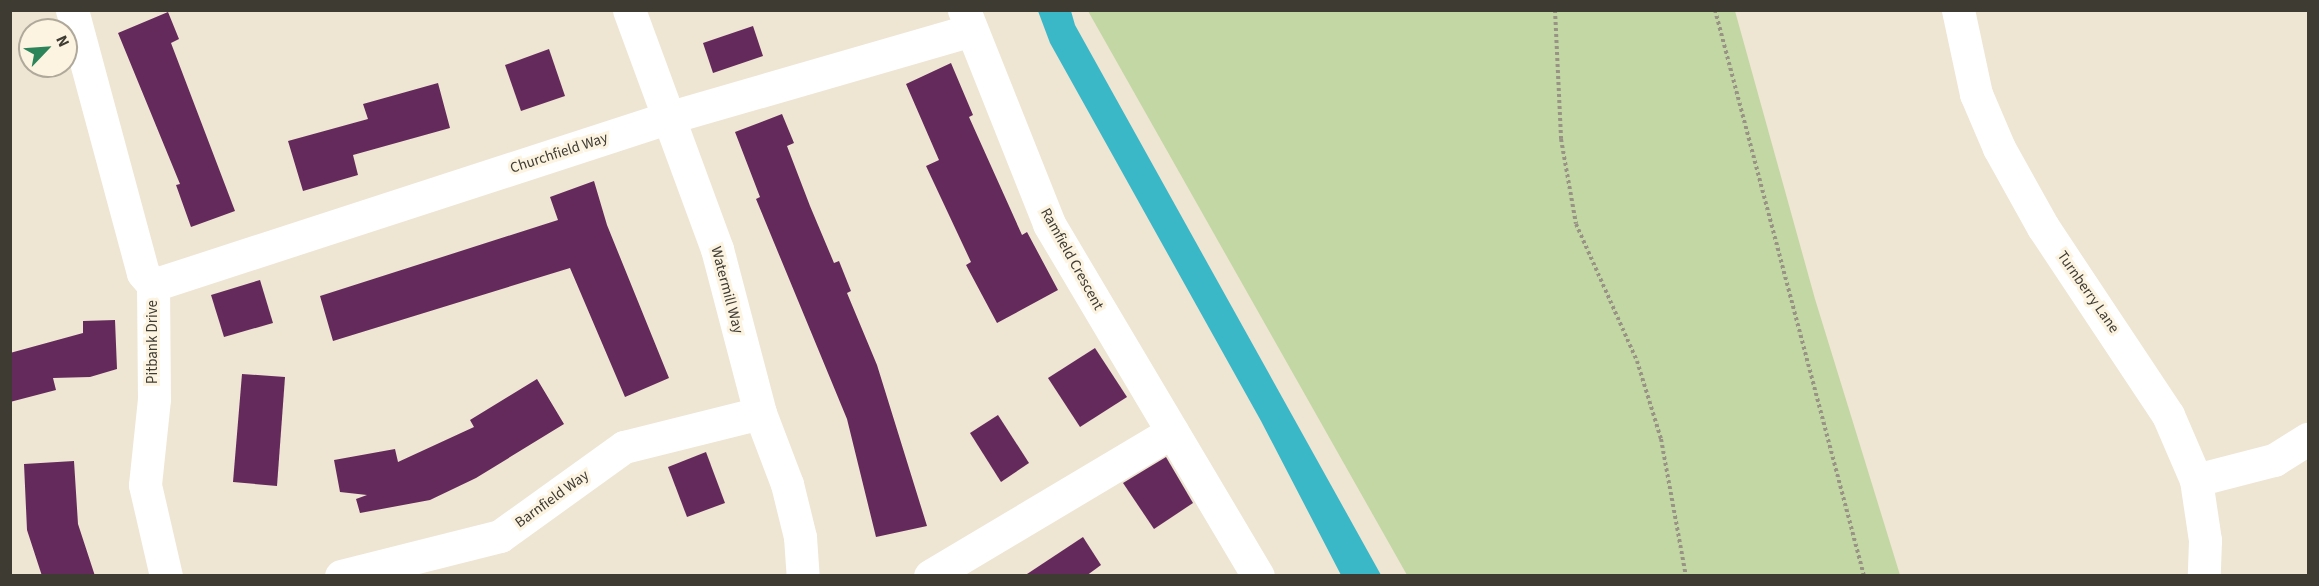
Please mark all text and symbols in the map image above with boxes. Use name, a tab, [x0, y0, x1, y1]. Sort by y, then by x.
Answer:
north arrow	[18, 18, 78, 78]
text: N	[50, 32, 75, 51]
street label: Churchfield Way	[508, 129, 610, 177]
street label: Ramfield Crescent	[1037, 205, 1107, 313]
street label: Watermill Way	[707, 245, 747, 335]
street label: Turnberry Lane	[2053, 248, 2123, 336]
street label: Pitbank Drive	[144, 300, 162, 384]
street label: Barnfield Way	[512, 466, 592, 532]

